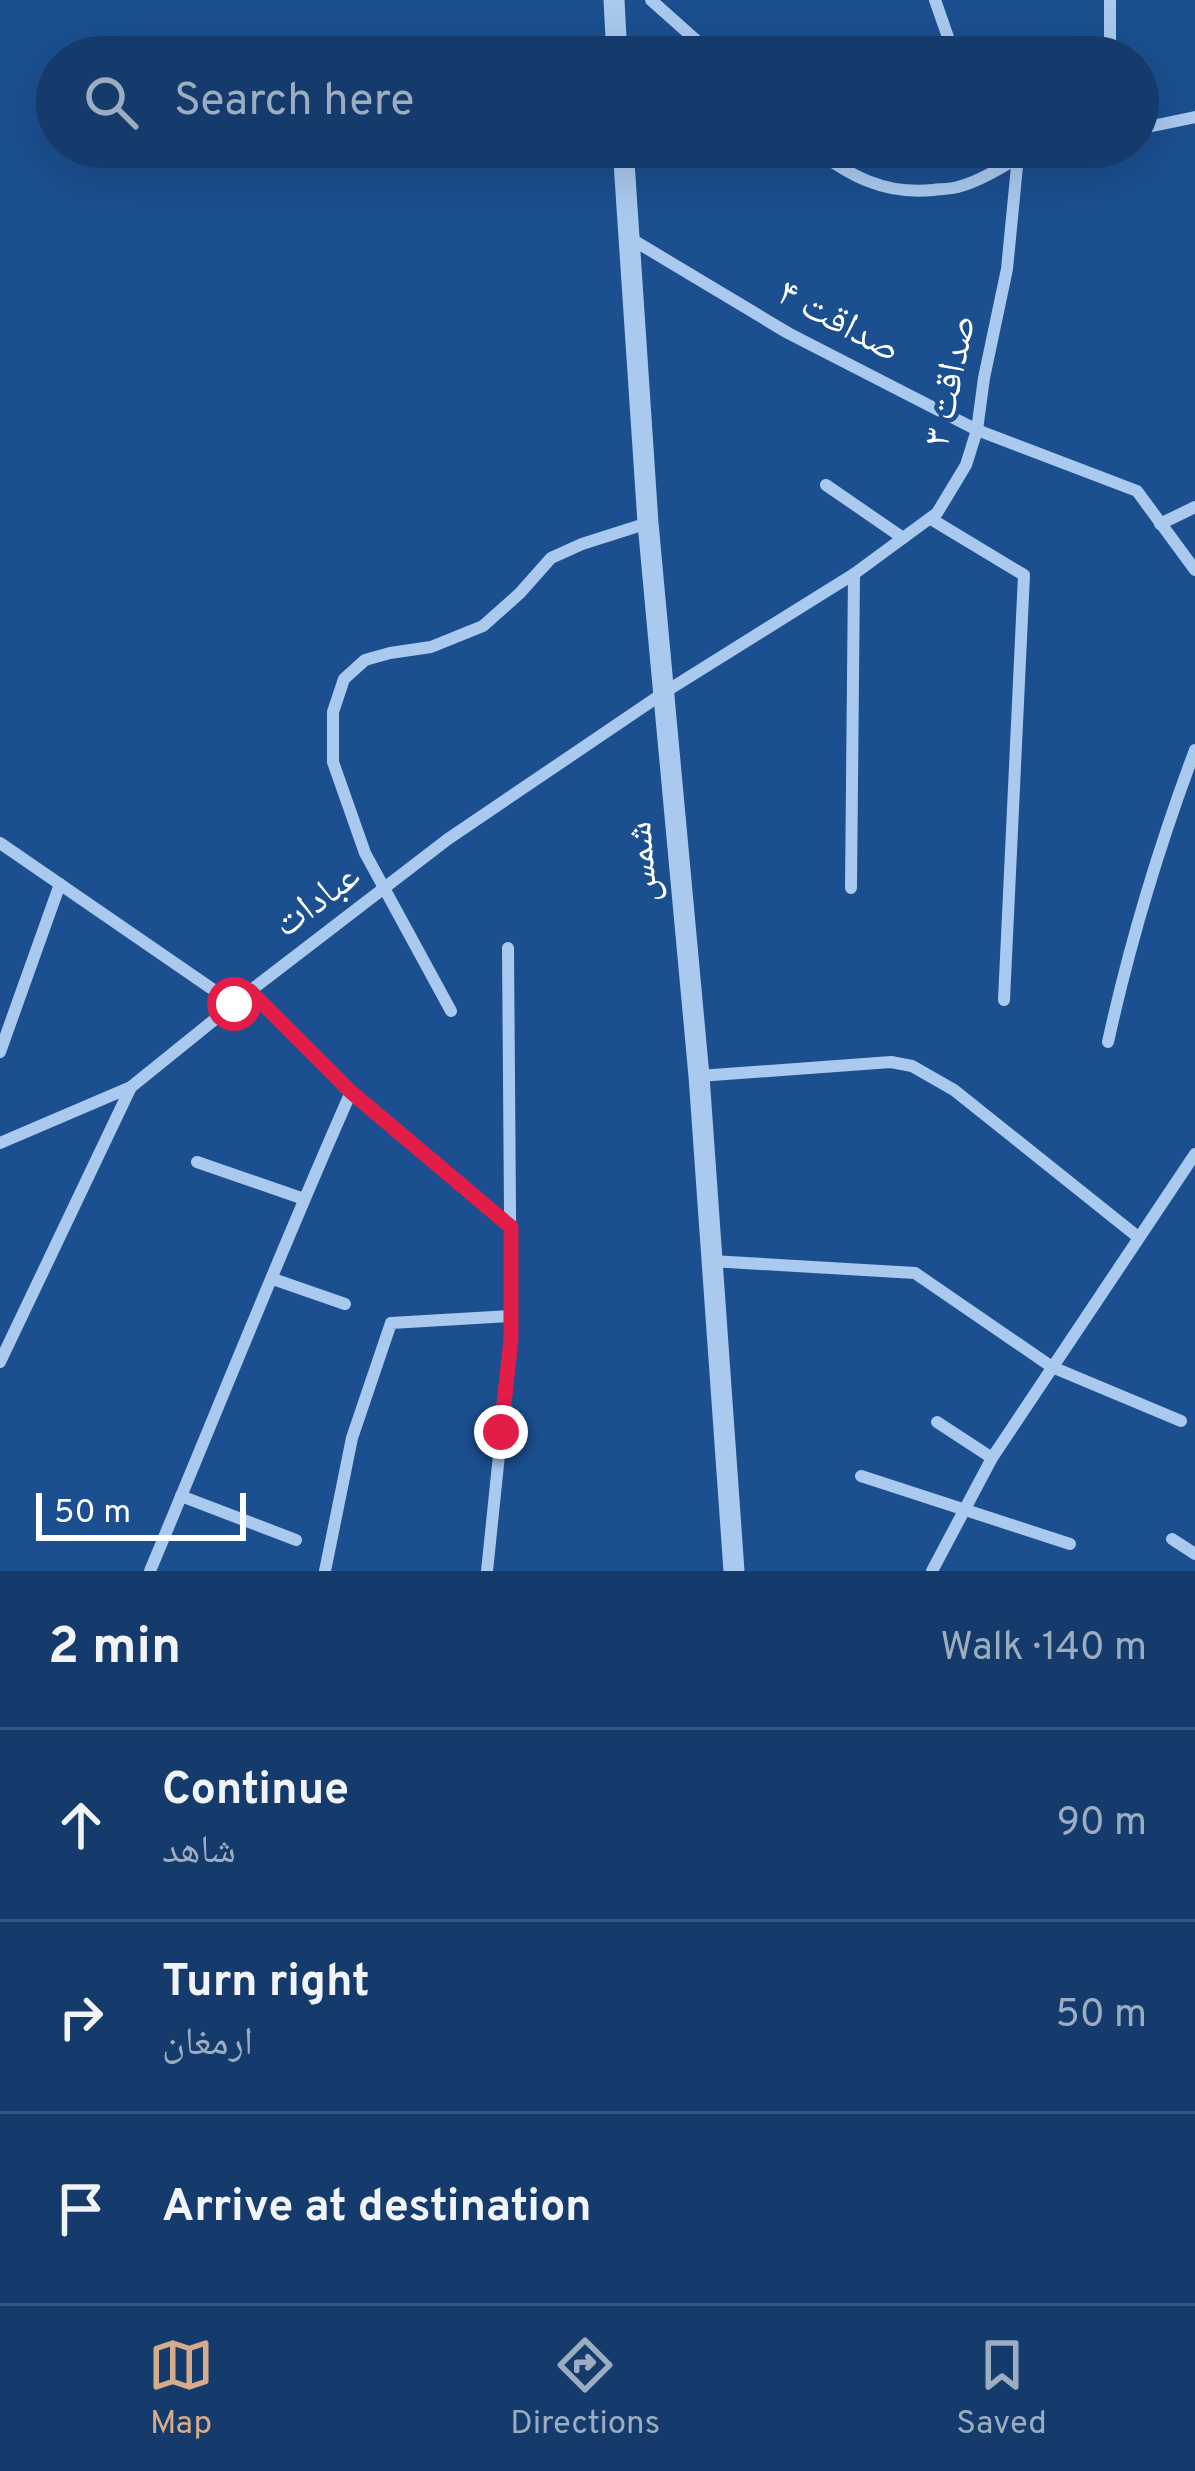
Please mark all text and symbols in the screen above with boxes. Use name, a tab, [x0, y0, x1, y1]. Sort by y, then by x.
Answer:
search box	[36, 36, 1159, 168]
icon: search	[78, 69, 144, 135]
text: Search here	[174, 74, 414, 131]
street label: صداقت ۴	[768, 270, 908, 376]
street label: صداقت ۳	[914, 311, 990, 451]
street label: شمس	[616, 819, 672, 905]
street label: عبادات	[265, 853, 371, 951]
route start	[207, 977, 261, 1031]
route end	[474, 1405, 528, 1459]
scale bar	[36, 1487, 246, 1540]
text: 50 m	[54, 1493, 131, 1535]
text: 2 min	[48, 1617, 181, 1682]
text: Walk · 140 m	[940, 1625, 1147, 1674]
text: Continue	[162, 1763, 349, 1820]
icon: ahead	[48, 1792, 114, 1858]
text: 90 m	[1057, 1800, 1147, 1849]
text: شاهد	[162, 1828, 236, 1877]
text: Turn right	[162, 1955, 370, 2012]
icon: right	[48, 1984, 114, 2050]
text: 50 m	[1056, 1992, 1147, 2041]
text: ارمغان	[162, 2020, 253, 2069]
icon: arrive	[48, 2176, 114, 2242]
text: Arrive at destination	[162, 2180, 592, 2237]
tab: Map	[148, 2332, 214, 2446]
tab: Directions	[510, 2332, 660, 2446]
tab: Saved	[956, 2332, 1047, 2446]

